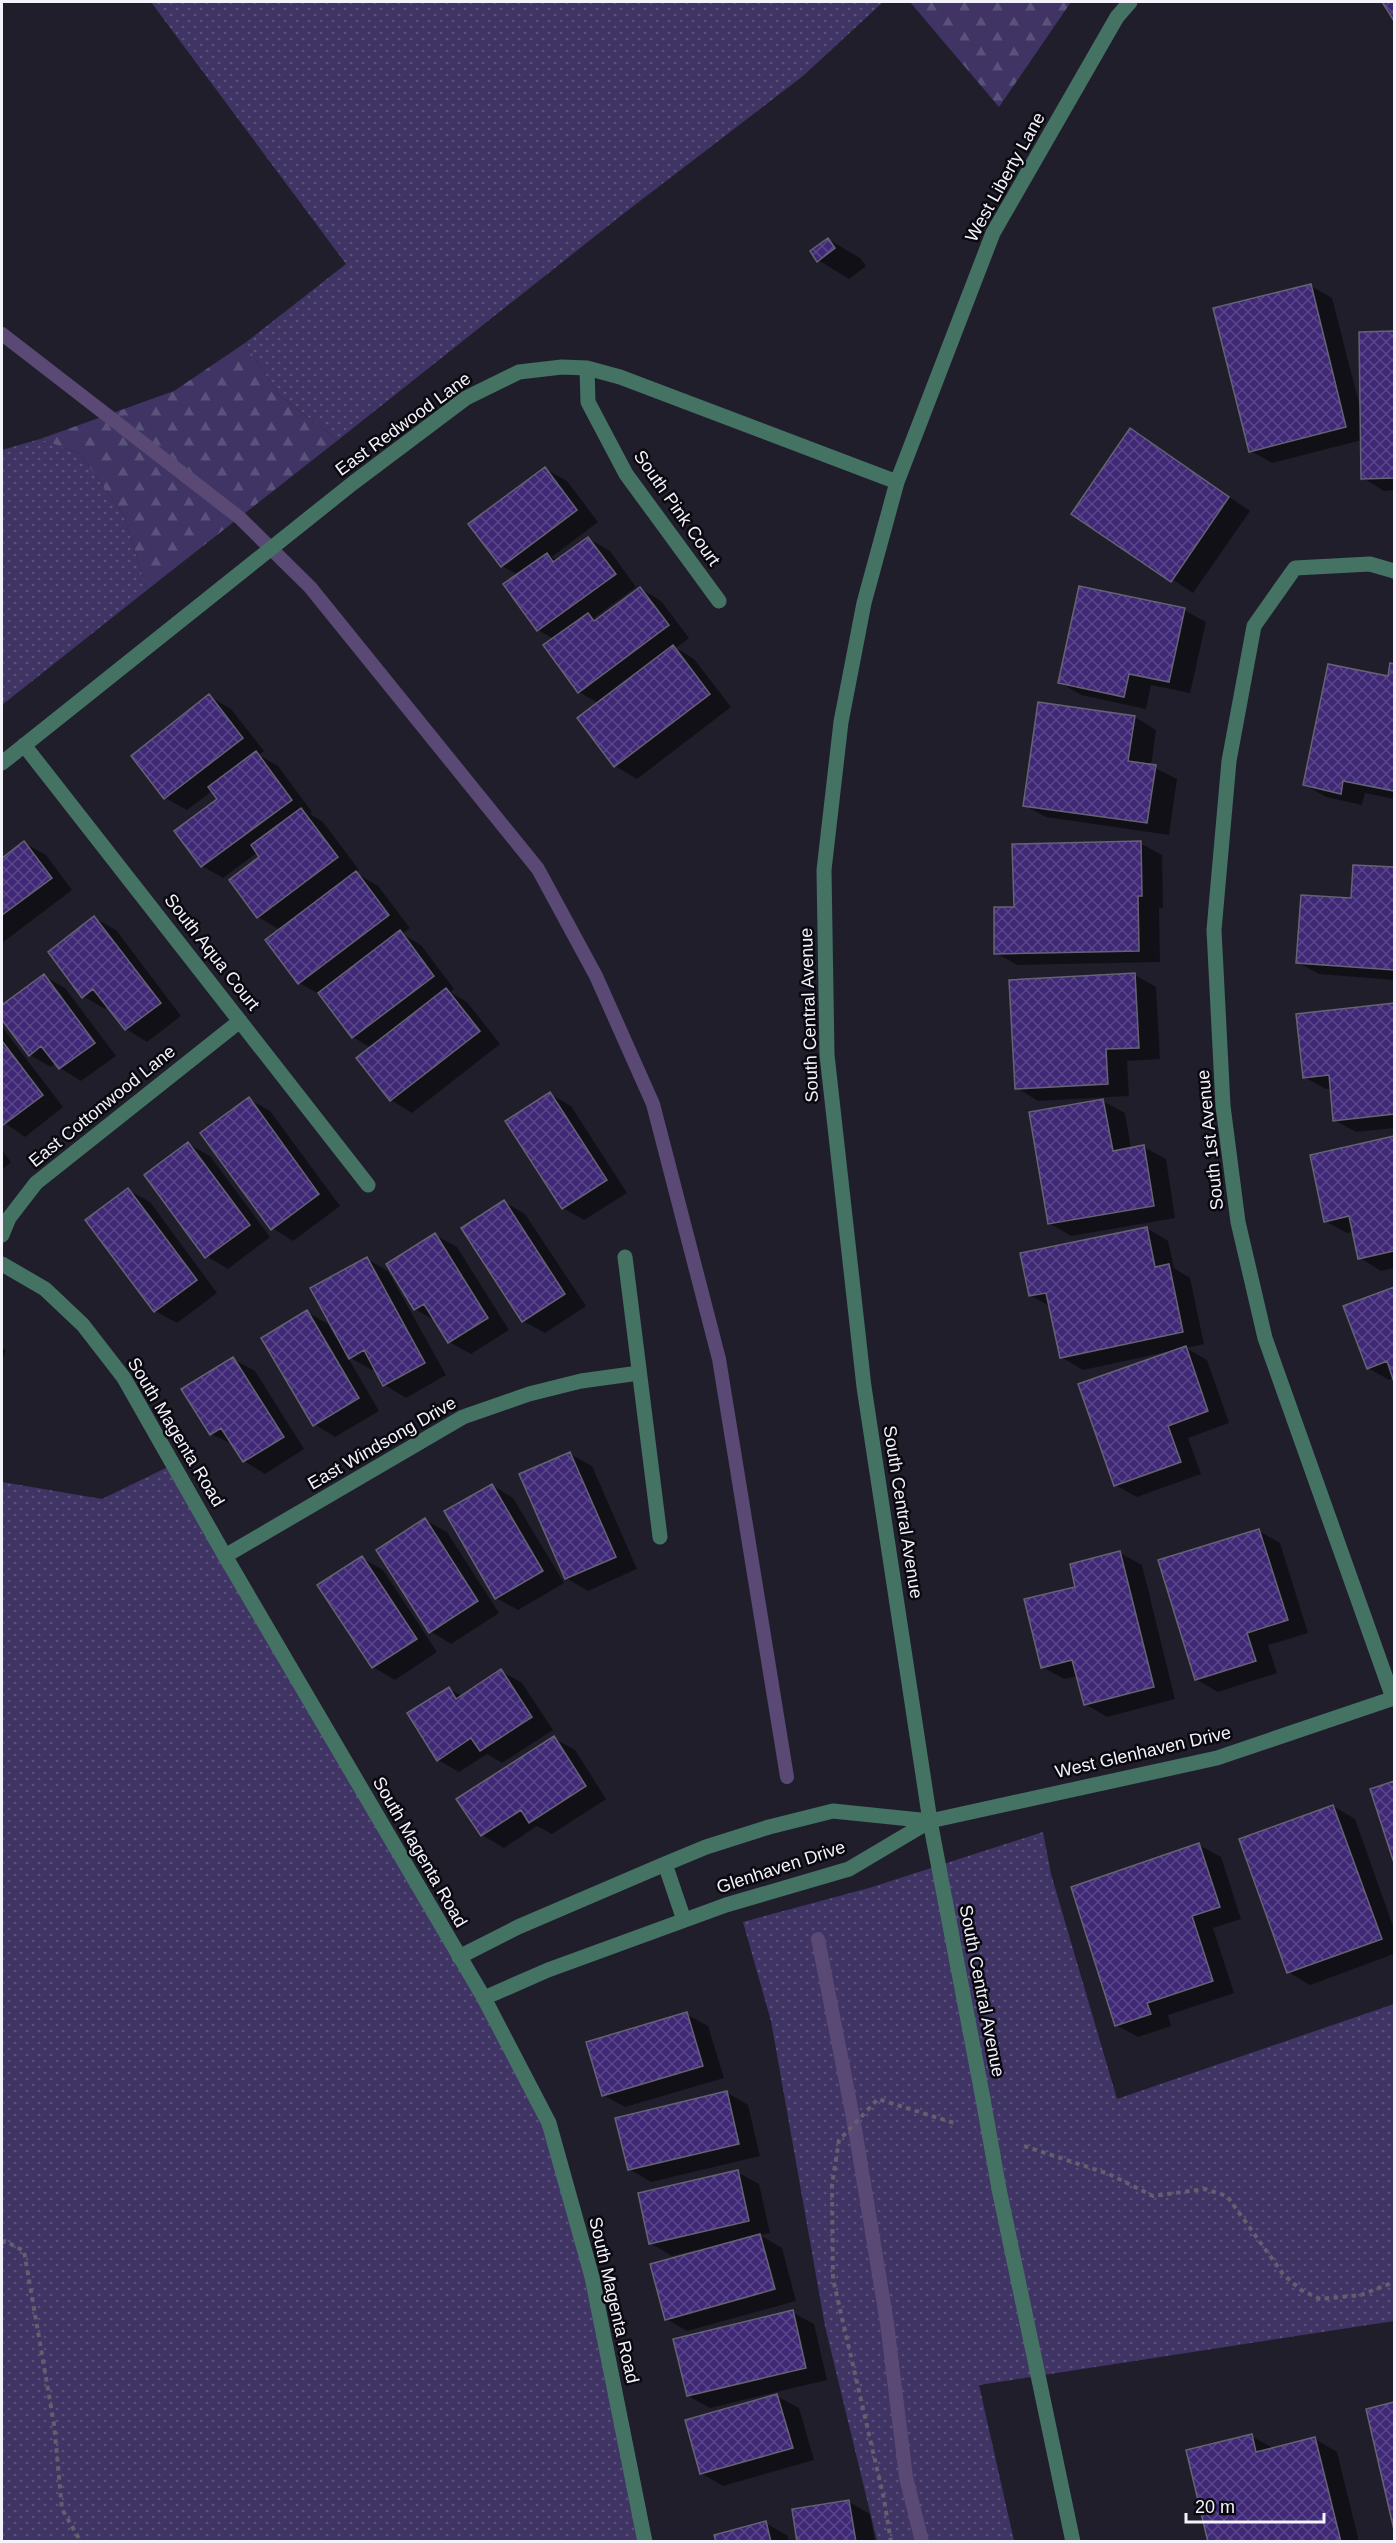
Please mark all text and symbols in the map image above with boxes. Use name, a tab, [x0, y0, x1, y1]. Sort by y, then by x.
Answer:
street label: West Liberty Lane	[961, 109, 1049, 245]
street label: East Redwood Lane	[332, 368, 474, 480]
street label: South Pink Court	[630, 447, 724, 569]
street label: South Aqua Court	[160, 890, 264, 1014]
street label: South Central Avenue	[796, 927, 822, 1103]
street label: East Cottonwood Lane	[25, 1041, 179, 1171]
street label: South 1st Avenue	[1193, 1069, 1227, 1211]
street label: South Magenta Road	[124, 1354, 228, 1510]
street label: East Windsong Drive	[304, 1392, 460, 1494]
street label: South Central Avenue	[879, 1424, 927, 1600]
street label: West Glenhaven Drive	[1053, 1722, 1233, 1782]
street label: South Magenta Road	[369, 1773, 471, 1931]
street label: Glenhaven Drive	[714, 1837, 848, 1897]
street label: South Central Avenue	[956, 1903, 1008, 2079]
street label: South Magenta Road	[585, 2215, 643, 2385]
scale bar	[1186, 2486, 1324, 2524]
text: 20 m	[1195, 2497, 1235, 2517]

